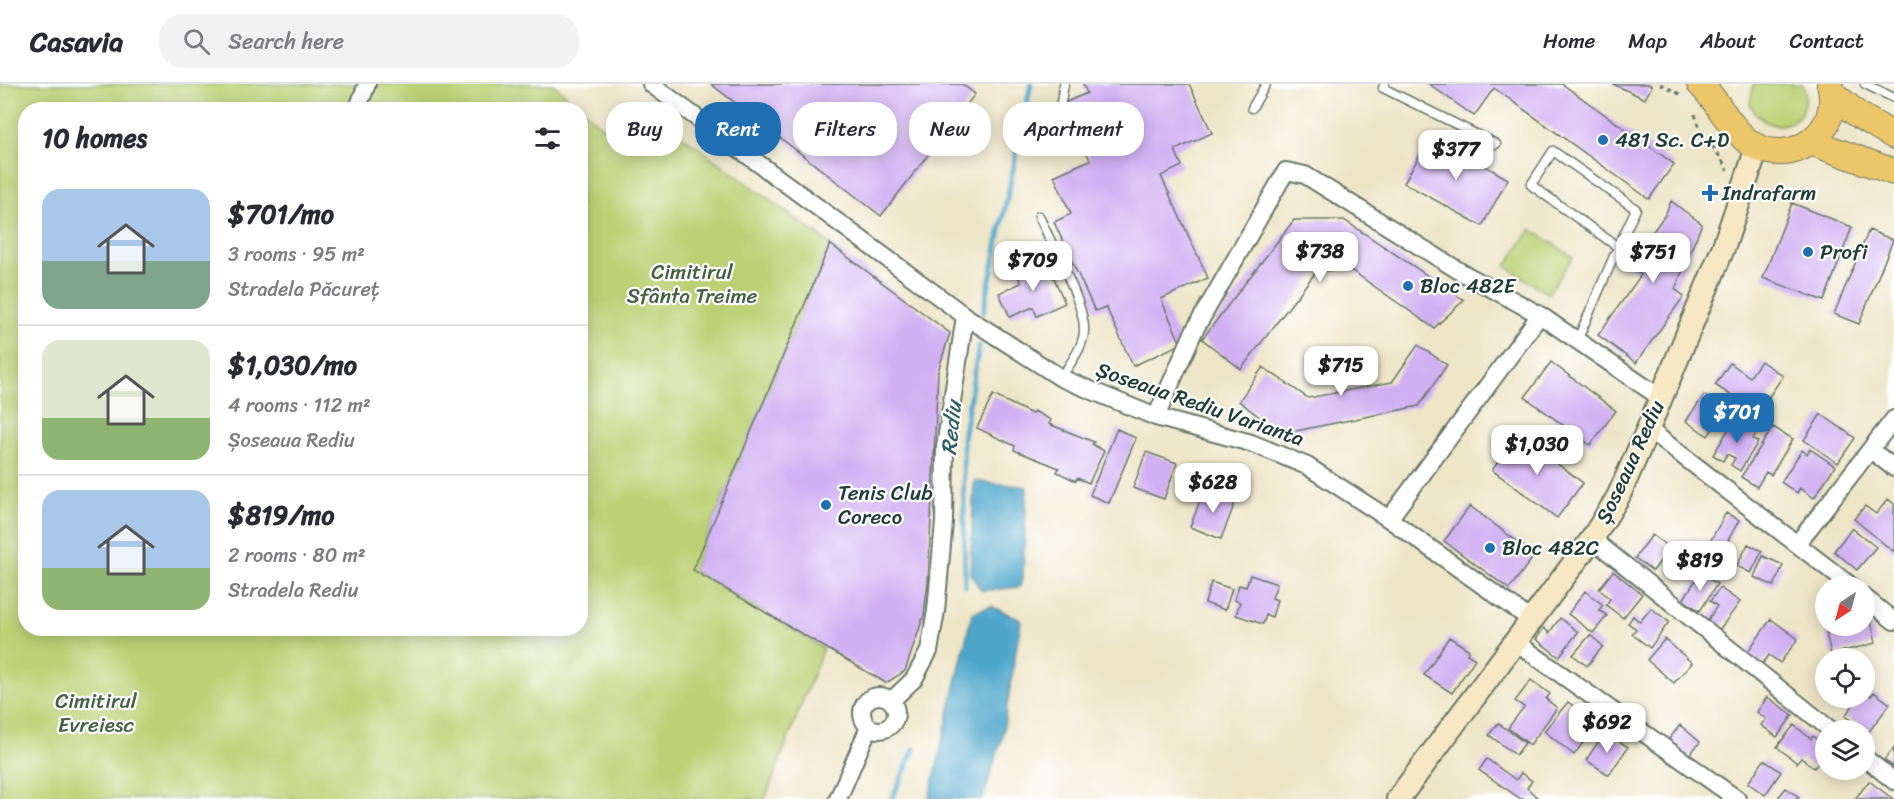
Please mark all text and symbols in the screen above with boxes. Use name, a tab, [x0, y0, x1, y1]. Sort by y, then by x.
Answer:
search box	[159, 14, 579, 68]
text: Casavia	[30, 17, 123, 66]
text: Search here	[228, 22, 344, 61]
text: Home	[1543, 22, 1595, 60]
text: Map	[1628, 22, 1667, 60]
text: About	[1700, 22, 1757, 60]
text: Contact	[1790, 22, 1864, 60]
icon: search	[180, 25, 213, 58]
chip: Buy	[606, 102, 683, 156]
chip: Rent	[695, 102, 781, 156]
chip: Filters	[793, 102, 897, 156]
chip: New	[909, 102, 991, 156]
chip: Apartment	[1003, 102, 1144, 156]
text: 10 homes	[42, 115, 147, 161]
place label: 481 Sc. C+D	[1615, 121, 1730, 159]
icon: filters	[531, 122, 564, 155]
pin: $377	[1420, 130, 1492, 181]
text: $377	[1432, 132, 1480, 167]
marker: 481 Sc. C+D	[1596, 133, 1610, 147]
place label: Indrafarm	[1721, 174, 1816, 212]
marker: Indrafarm	[1703, 186, 1717, 200]
text: $701/mo	[228, 191, 334, 237]
icon: home	[90, 213, 162, 285]
pin: $738	[1284, 232, 1356, 283]
pin: $751	[1617, 233, 1689, 284]
place label: Profi	[1820, 233, 1869, 271]
text: $738	[1296, 234, 1344, 269]
text: $751	[1630, 235, 1676, 270]
text: 3 rooms · 95 m²	[228, 237, 365, 272]
pin: $709	[997, 241, 1069, 292]
text: $709	[1008, 243, 1058, 278]
marker: Profi	[1801, 245, 1815, 259]
park label: Cimitirul Sfânta Treime	[627, 253, 758, 315]
place label: Bloc 482E	[1420, 267, 1517, 305]
text: Stradela Păcureț	[228, 272, 379, 307]
marker: Bloc 482E	[1401, 279, 1415, 293]
text: $1,030/mo	[228, 342, 357, 388]
pin: $715	[1305, 346, 1377, 397]
text: $715	[1318, 348, 1364, 383]
street label: Șoseaua Rediu Varianta	[1091, 351, 1310, 458]
icon: home	[90, 364, 162, 436]
text: 4 rooms · 112 m²	[228, 388, 371, 423]
street label: Șoseaua Rediu	[1585, 393, 1676, 530]
pin: $701	[1701, 393, 1773, 444]
text: $701	[1714, 395, 1760, 430]
water label: Rediu	[929, 396, 974, 457]
text: Șoseaua Rediu	[228, 423, 355, 458]
pin: $1,030	[1488, 425, 1586, 476]
text: $1,030	[1505, 427, 1569, 462]
pin: $628	[1177, 463, 1249, 514]
text: $628	[1189, 465, 1237, 500]
place label: Tenis Club Coreco	[838, 474, 933, 536]
text: $819/mo	[228, 492, 334, 538]
marker: Tenis Club Coreco	[819, 498, 833, 512]
icon: home	[90, 514, 162, 586]
place label: Bloc 482C	[1502, 529, 1599, 567]
text: 2 rooms · 80 m²	[228, 538, 366, 573]
marker: Bloc 482C	[1483, 541, 1497, 555]
pin: $819	[1664, 541, 1736, 592]
text: $819	[1677, 543, 1723, 578]
text: Stradela Rediu	[228, 573, 359, 608]
north arrow	[1815, 576, 1875, 636]
map controls	[1815, 576, 1875, 780]
button: locate	[1815, 648, 1875, 708]
park label: Cimitirul Evreiesc	[55, 682, 138, 744]
pin: $692	[1571, 703, 1643, 754]
text: $692	[1583, 705, 1631, 740]
button: layers	[1815, 720, 1875, 780]

